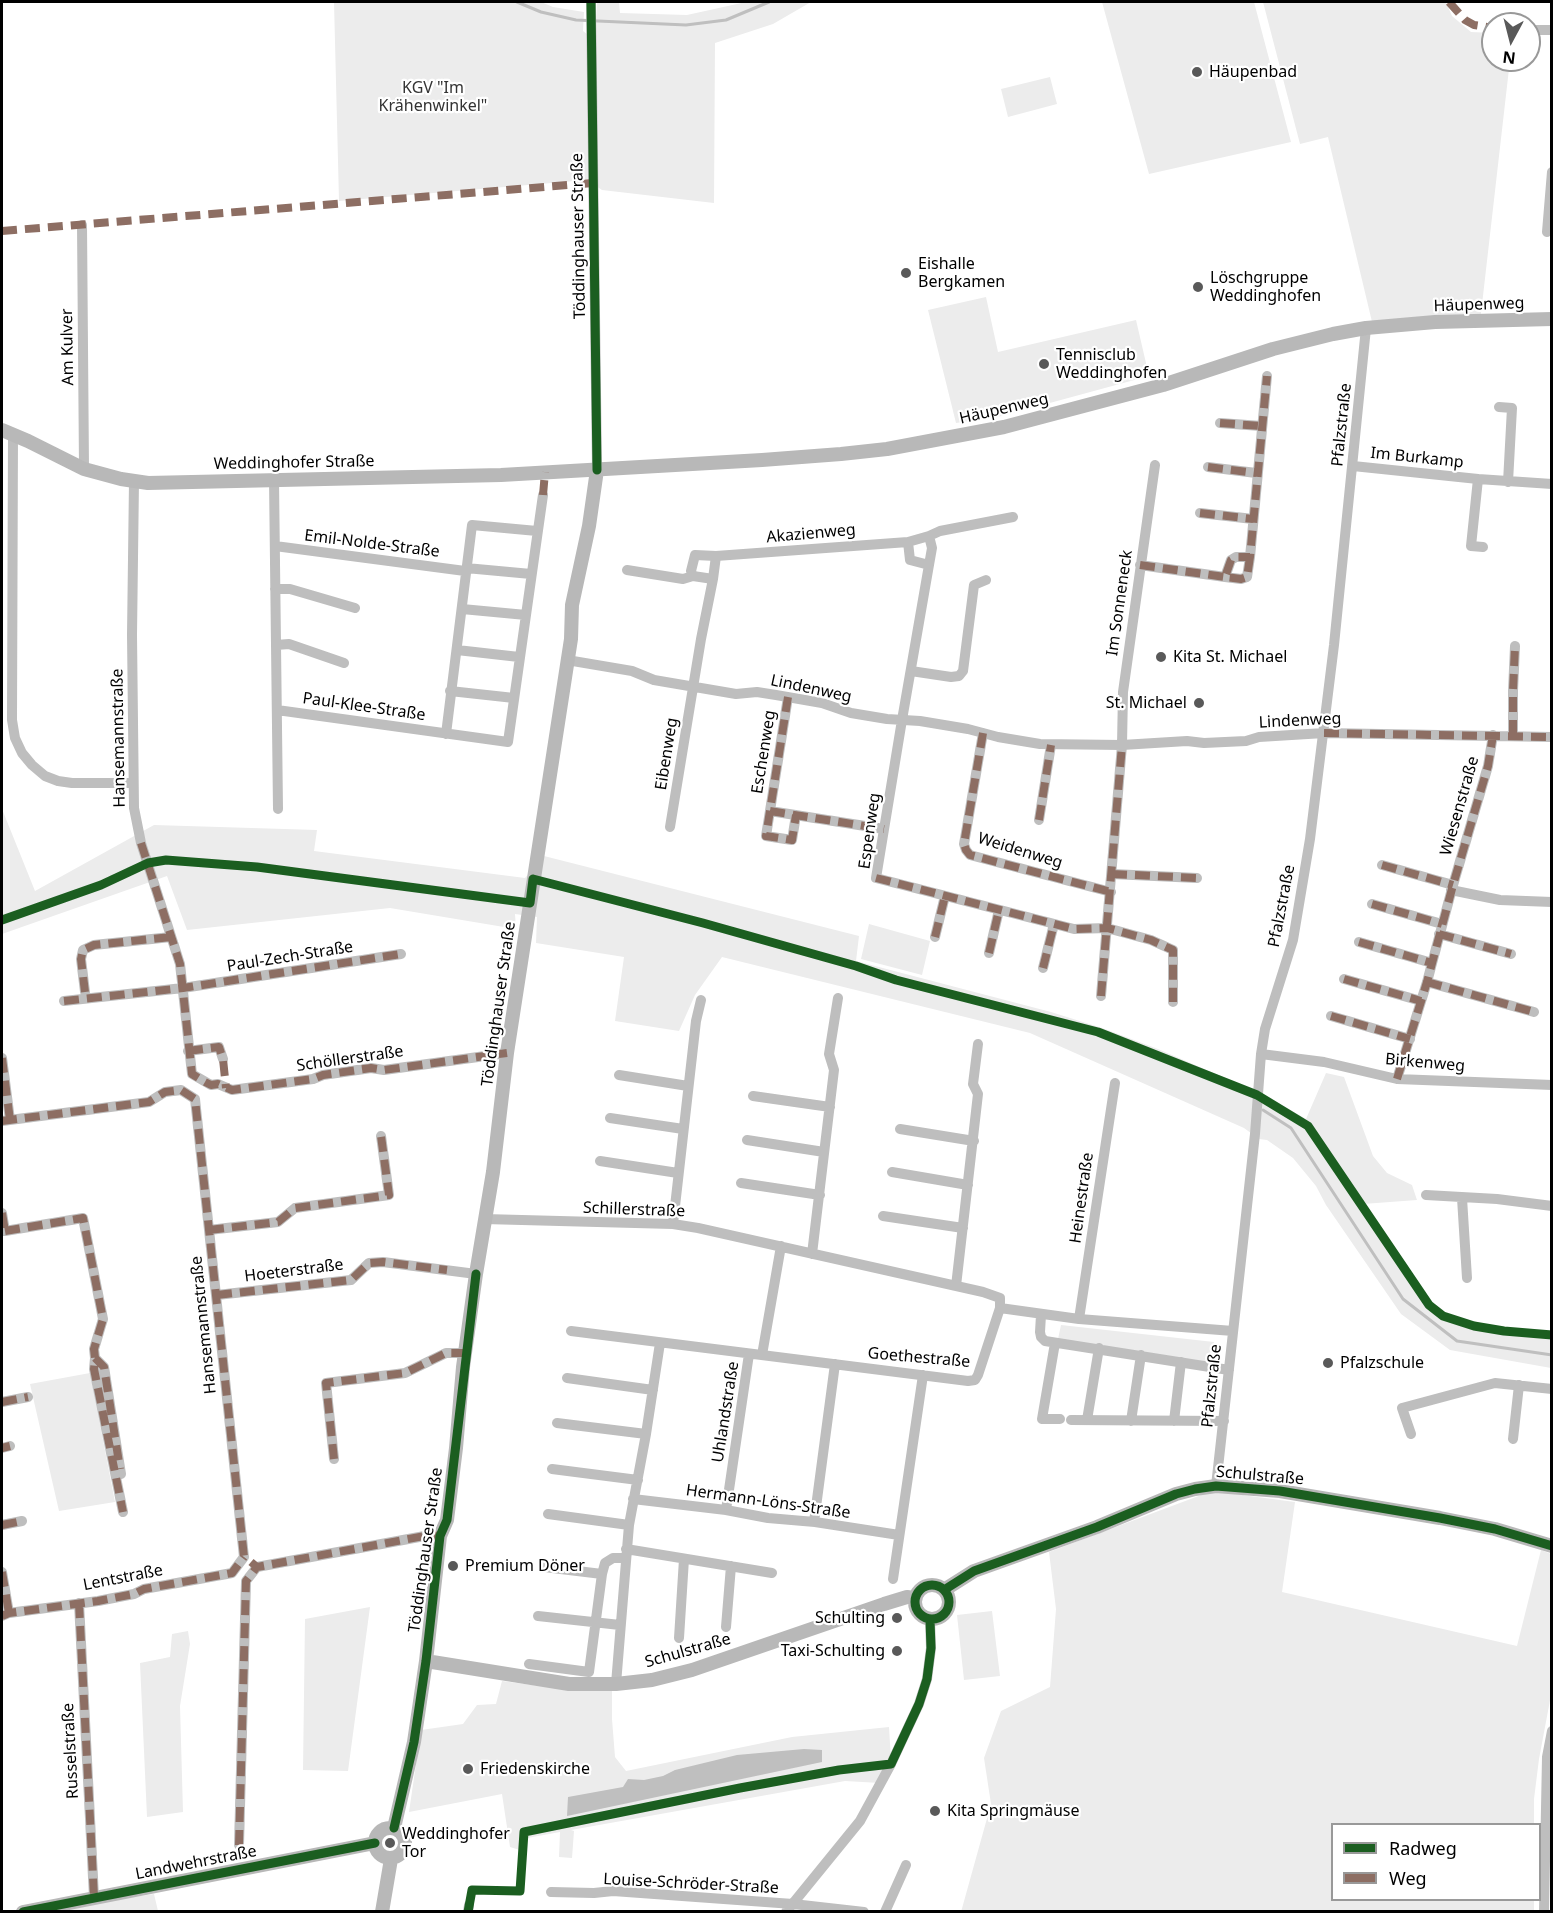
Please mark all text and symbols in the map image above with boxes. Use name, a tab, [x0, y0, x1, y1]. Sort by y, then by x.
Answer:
north arrow	[1481, 12, 1541, 72]
text: N	[1501, 46, 1517, 70]
place label: Häupenbad	[1209, 62, 1297, 82]
marker: Häupenbad	[1190, 65, 1204, 79]
park label: KGV "Im Krähenwinkel"	[379, 78, 487, 116]
street label: Töddinghauser Straße	[568, 153, 590, 319]
place label: Eishalle Bergkamen	[918, 254, 1005, 292]
marker: Eishalle Bergkamen	[899, 266, 913, 280]
place label: Löschgruppe Weddinghofen	[1210, 268, 1321, 306]
marker: Löschgruppe Weddinghofen	[1191, 280, 1205, 294]
street label: Häupenweg	[1433, 294, 1525, 316]
street label: Am Kulver	[58, 308, 78, 386]
place label: Tennisclub Weddinghofen	[1056, 345, 1167, 383]
marker: Tennisclub Weddinghofen	[1037, 357, 1051, 371]
street label: Pfalzstraße	[1328, 382, 1356, 468]
street label: Häupenweg	[958, 389, 1050, 429]
street label: Im Burkamp	[1369, 444, 1465, 472]
street label: Weddinghofer Straße	[213, 452, 375, 474]
street label: Akazienweg	[765, 521, 857, 547]
street label: Emil-Nolde-Straße	[303, 526, 441, 562]
street label: Im Sonneneck	[1103, 549, 1137, 657]
place label: Kita St. Michael	[1173, 647, 1287, 667]
marker: Kita St. Michael	[1154, 650, 1168, 664]
street label: Hansemannstraße	[108, 668, 130, 808]
street label: Lindenweg	[769, 671, 853, 707]
street label: Paul-Klee-Straße	[301, 689, 427, 725]
place label: St. Michael	[1106, 693, 1187, 713]
marker: St. Michael	[1192, 696, 1206, 710]
street label: Eschenweg	[748, 709, 780, 795]
street label: Lindenweg	[1258, 709, 1342, 733]
street label: Eibenweg	[652, 716, 682, 792]
street label: Wiesenstraße	[1437, 754, 1483, 858]
street label: Espenweg	[855, 792, 885, 870]
street label: Weidenweg	[975, 829, 1065, 873]
street label: Pfalzstraße	[1265, 863, 1299, 949]
street label: Töddinghauser Straße	[478, 920, 520, 1088]
street label: Paul-Zech-Straße	[225, 938, 355, 976]
street label: Schöllerstraße	[295, 1042, 405, 1076]
street label: Birkenweg	[1384, 1050, 1466, 1076]
street label: Heinestraße	[1066, 1151, 1098, 1245]
street label: Schillerstraße	[583, 1199, 685, 1221]
street label: Hansemannstraße	[187, 1255, 221, 1395]
street label: Hoeterstraße	[243, 1255, 345, 1287]
street label: Pfalzstraße	[1198, 1343, 1226, 1429]
street label: Goethestraße	[867, 1344, 971, 1372]
place label: Pfalzschule	[1340, 1353, 1424, 1373]
marker: Pfalzschule	[1321, 1356, 1335, 1370]
street label: Uhlandstraße	[709, 1360, 743, 1464]
street label: Schulstraße	[1215, 1463, 1305, 1489]
street label: Töddinghauser Straße	[405, 1466, 447, 1634]
street label: Hermann-Löns-Straße	[684, 1481, 852, 1523]
place label: Premium Döner	[465, 1556, 585, 1576]
marker: Premium Döner	[446, 1559, 460, 1573]
street label: Lentstraße	[81, 1561, 165, 1595]
place label: Schulting	[815, 1608, 885, 1628]
marker: Schulting	[890, 1611, 904, 1625]
street label: Schulstraße	[643, 1630, 733, 1672]
place label: Taxi-Schulting	[781, 1641, 885, 1661]
marker: Taxi-Schulting	[890, 1644, 904, 1658]
street label: Russelstraße	[59, 1702, 83, 1800]
place label: Friedenskirche	[480, 1759, 590, 1779]
marker: Friedenskirche	[461, 1762, 475, 1776]
place label: Kita Springmäuse	[947, 1801, 1080, 1821]
marker: Kita Springmäuse	[928, 1804, 942, 1818]
legend	[1331, 1823, 1541, 1901]
place label: Weddinghofer Tor	[402, 1824, 510, 1862]
marker: Weddinghofer Tor	[383, 1836, 397, 1850]
text: Radweg	[1389, 1836, 1457, 1860]
street label: Landwehrstraße	[134, 1842, 258, 1884]
text: Weg	[1389, 1866, 1427, 1890]
street label: Louise-Schröder-Straße	[603, 1870, 779, 1898]

